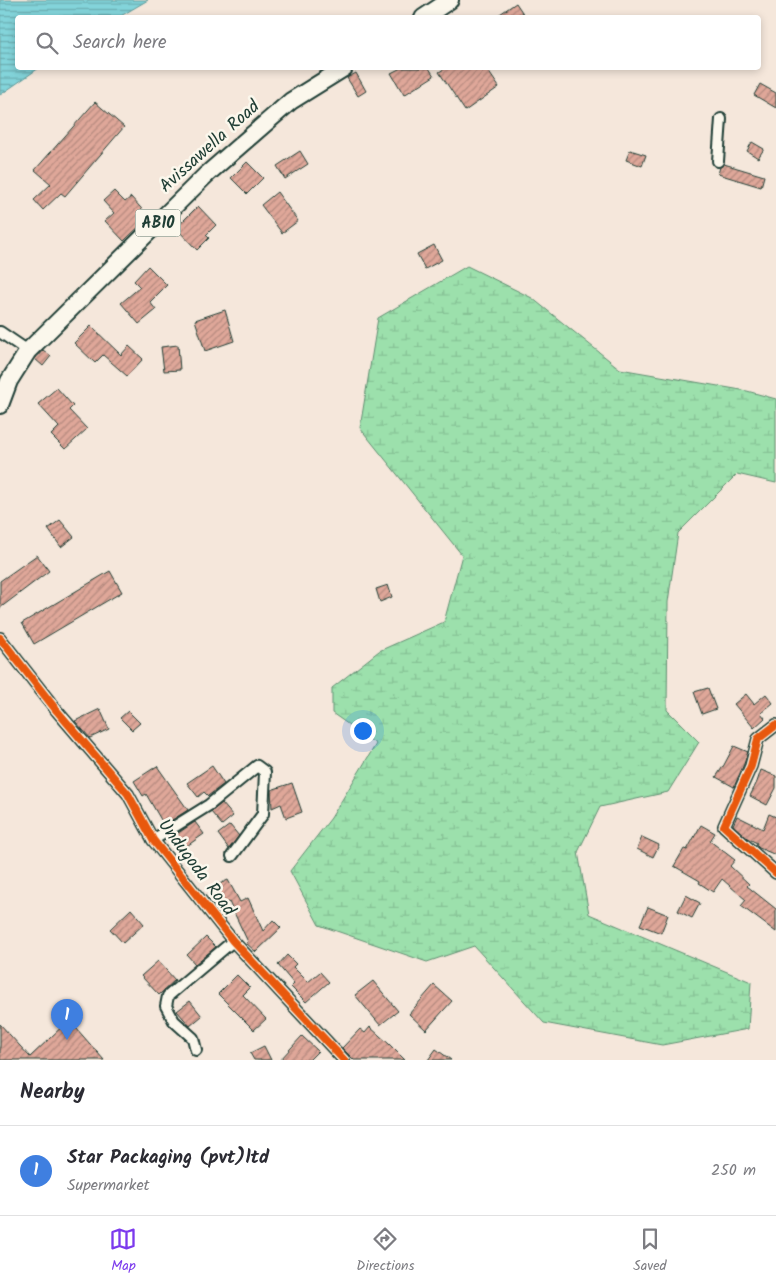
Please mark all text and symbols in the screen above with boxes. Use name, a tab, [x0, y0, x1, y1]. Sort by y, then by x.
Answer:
search box	[15, 15, 761, 70]
text: Search here	[73, 28, 167, 58]
icon: search	[33, 29, 61, 57]
street label: Avissawella Road	[153, 93, 268, 200]
road number: AB10	[136, 210, 180, 237]
your location	[350, 718, 376, 744]
street label: Undugoda Road	[150, 813, 243, 924]
pin: 1	[51, 999, 83, 1040]
text: Nearby	[20, 1076, 85, 1109]
text: Star Packaging (pvt)ltd	[67, 1143, 269, 1173]
text: 1	[34, 1158, 38, 1183]
text: 250 m	[711, 1158, 756, 1183]
text: Supermarket	[67, 1173, 150, 1198]
tab: Map	[109, 1225, 137, 1277]
tab: Directions	[356, 1225, 414, 1277]
tab: Saved	[633, 1225, 667, 1277]

